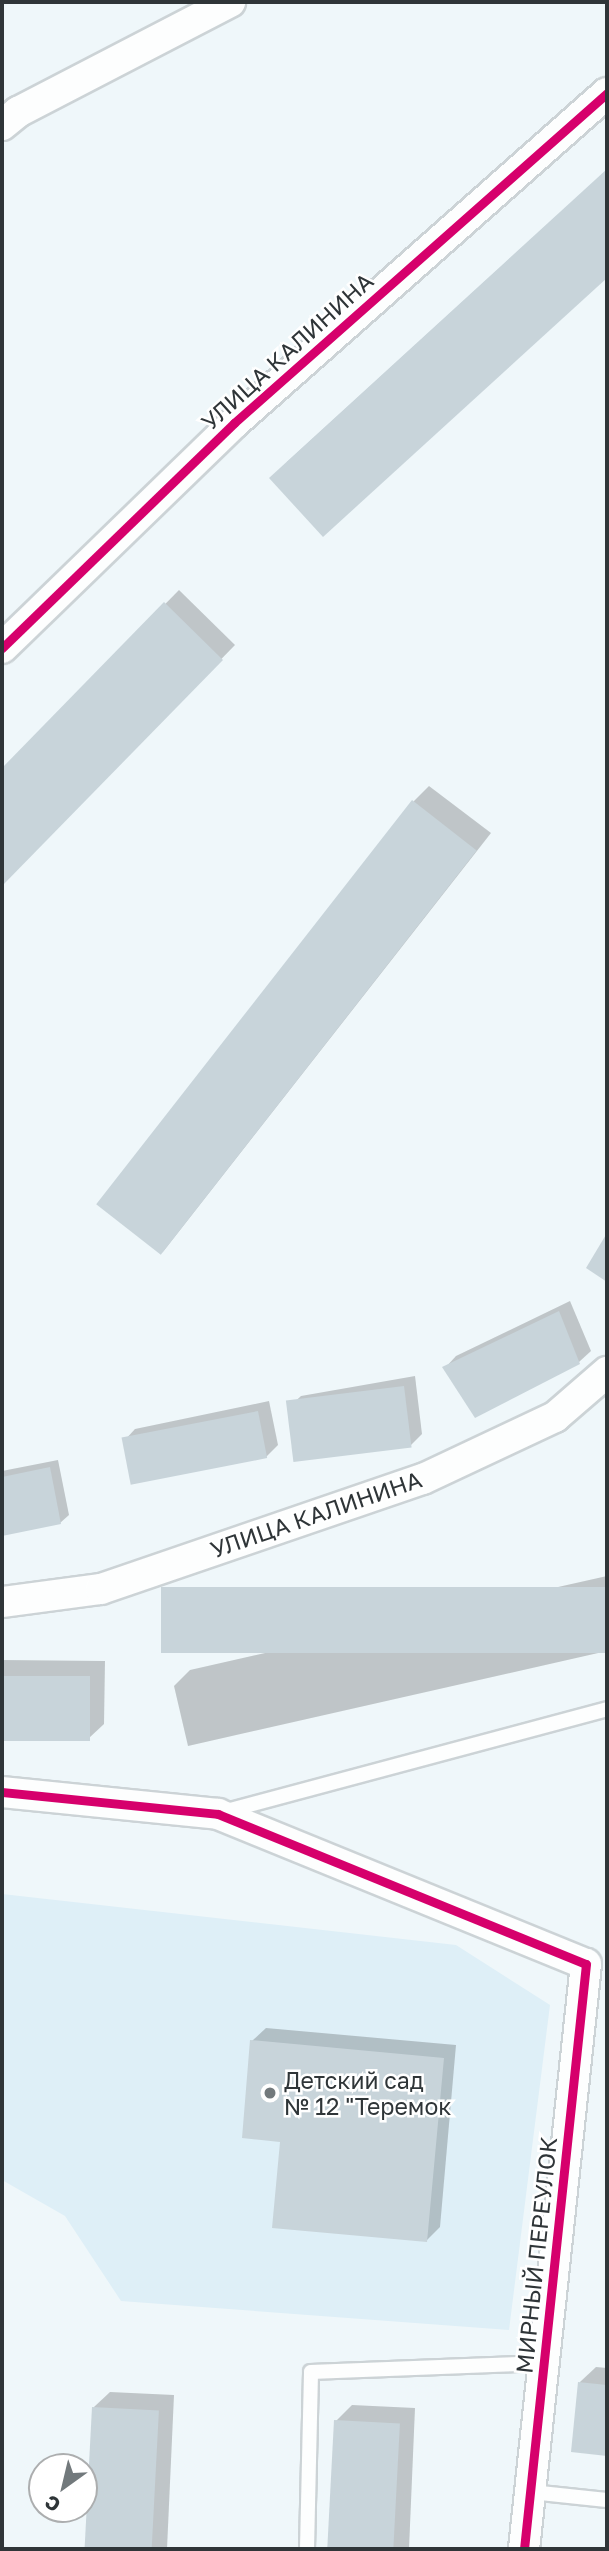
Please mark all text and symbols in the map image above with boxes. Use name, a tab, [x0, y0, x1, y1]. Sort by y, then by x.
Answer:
street label: УЛИЦА КАЛИНИНА	[195, 267, 379, 435]
street label: УЛИЦА КАЛИНИНА	[207, 1465, 425, 1563]
place label: Детский сад № 12 "Теремок	[284, 2066, 451, 2120]
marker: Детский сад № 12 "Теремок	[262, 2085, 278, 2101]
street label: МИРНЫЙ ПЕРЕУЛОК	[510, 2135, 562, 2375]
north arrow	[28, 2453, 98, 2523]
text: С	[40, 2491, 64, 2517]

